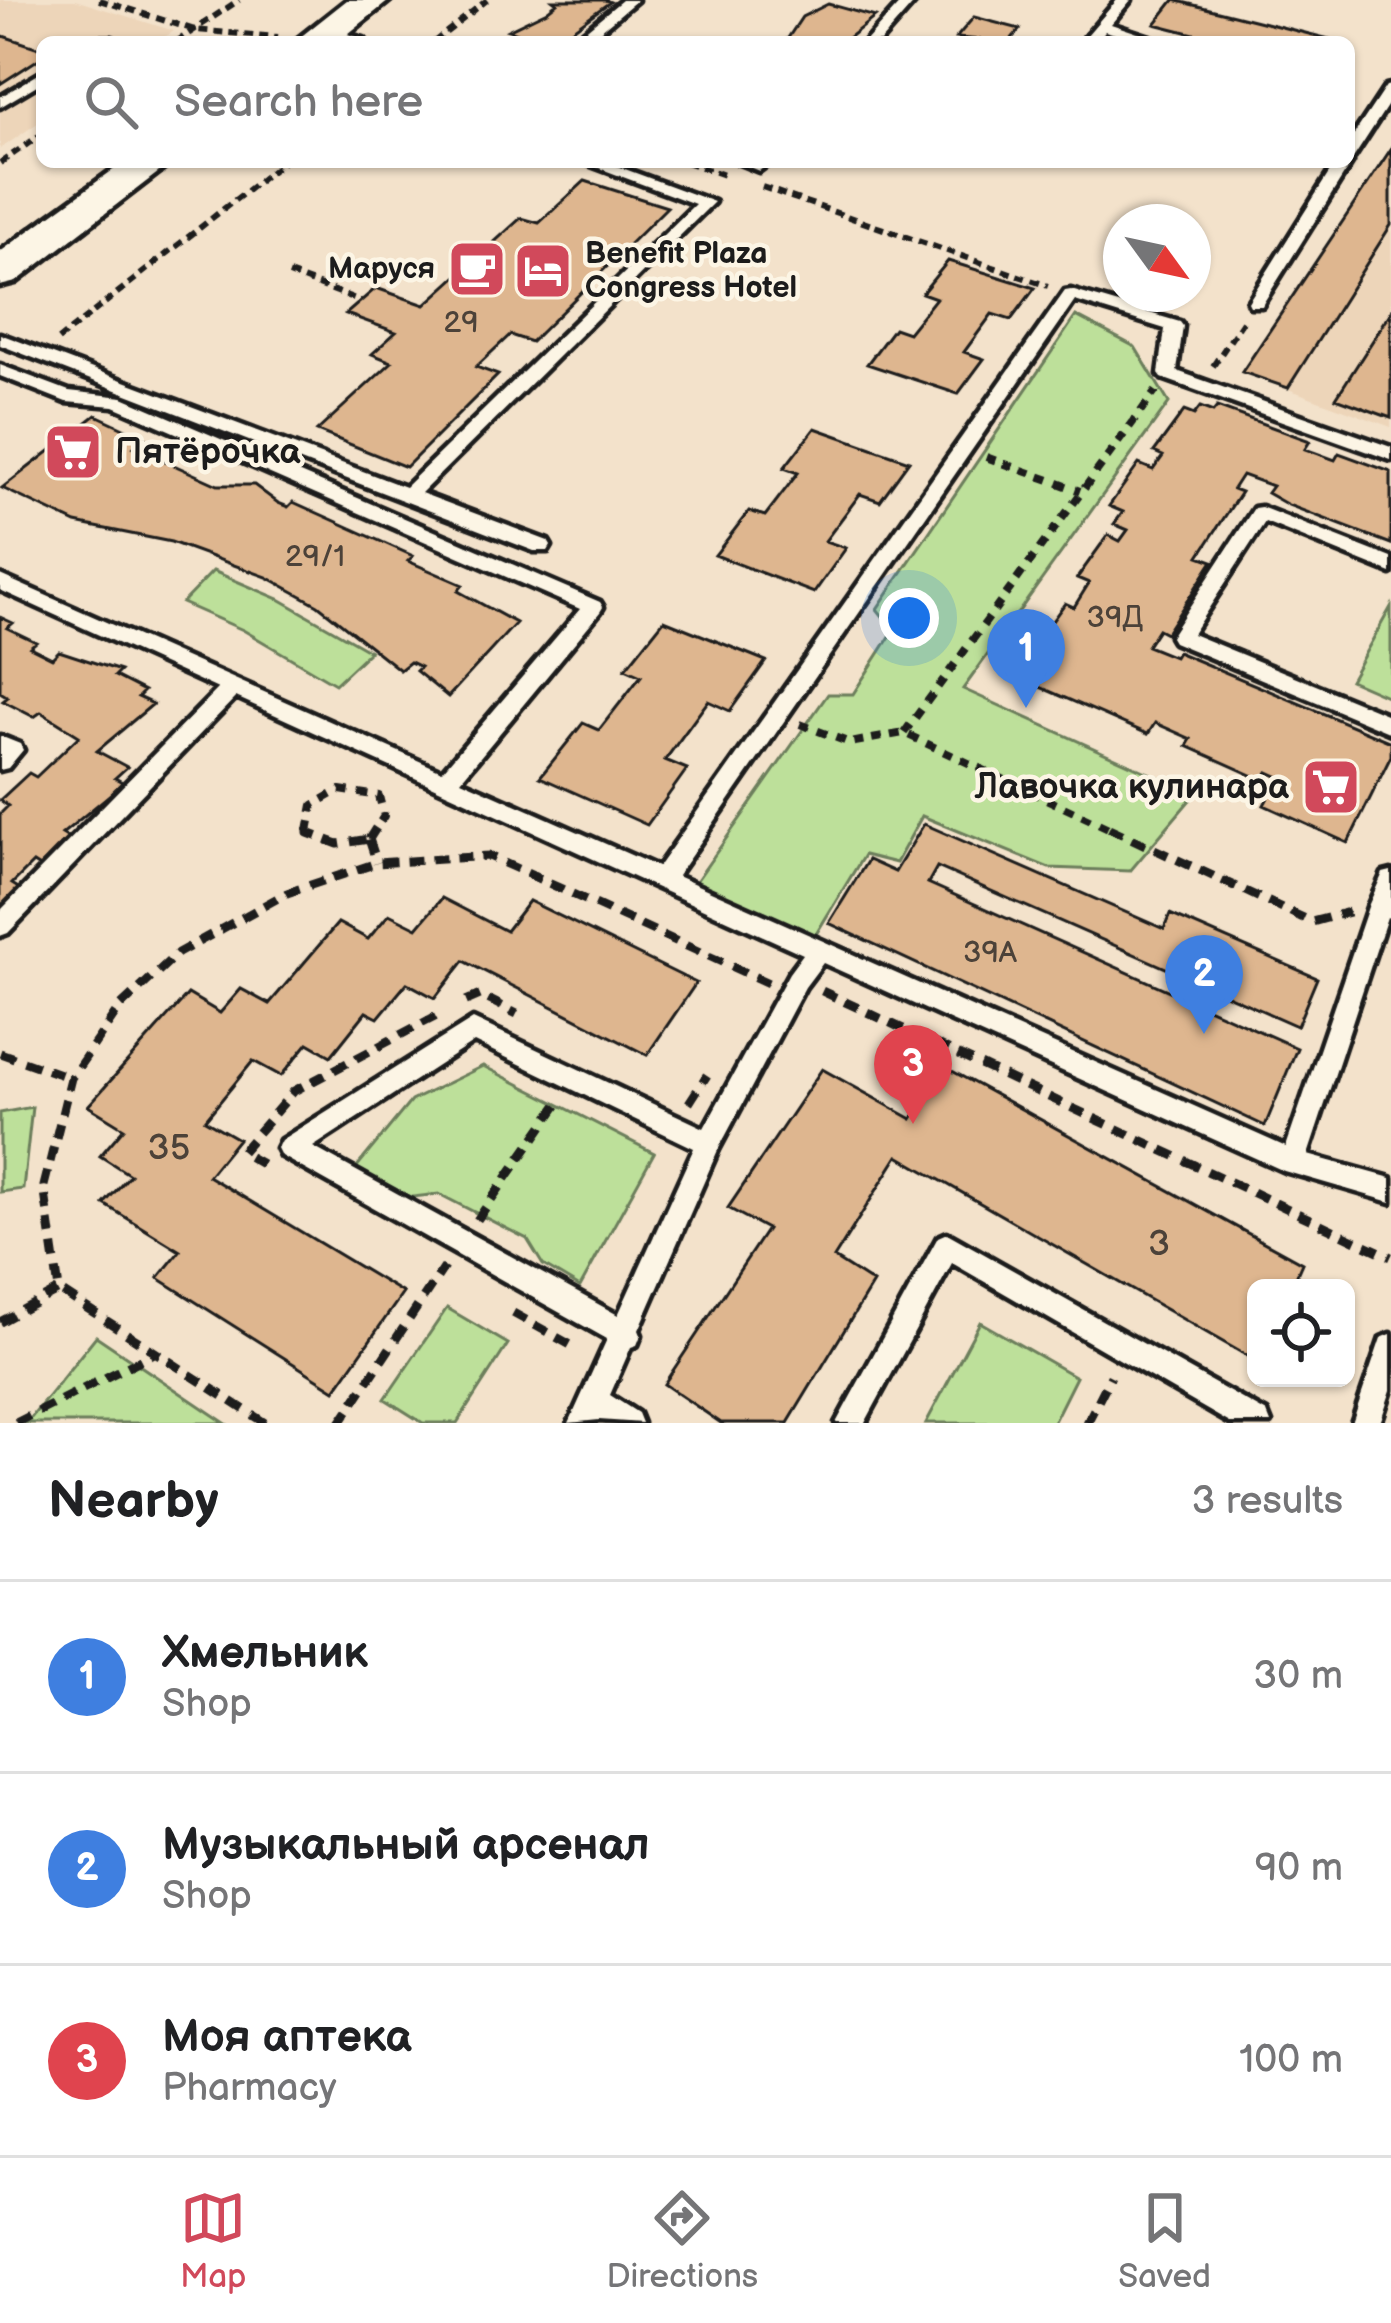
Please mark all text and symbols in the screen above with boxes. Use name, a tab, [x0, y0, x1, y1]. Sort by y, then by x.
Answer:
search box	[36, 36, 1355, 168]
icon: search	[78, 69, 144, 135]
text: Search here	[174, 75, 423, 130]
north arrow	[1103, 204, 1211, 312]
place label: Benefit Plaza Congress Hotel	[585, 236, 797, 306]
cafe icon: Маруся	[446, 238, 508, 300]
hotel icon: Benefit Plaza Congress Hotel	[512, 240, 574, 302]
place label: Маруся	[328, 251, 435, 287]
house number: 29	[443, 305, 479, 341]
supermarket icon: Пятёрочка	[42, 421, 104, 483]
place label: Пятёрочка	[115, 431, 302, 474]
house number: 29/1	[285, 539, 345, 575]
your location	[879, 588, 939, 648]
house number: 39Д	[1086, 600, 1144, 636]
pin: 1	[987, 609, 1065, 708]
supermarket icon: Лавочка кулинара	[1300, 756, 1362, 818]
place label: Лавочка кулинара	[974, 766, 1290, 809]
house number: 39А	[963, 935, 1018, 971]
pin: 2	[1165, 935, 1243, 1034]
pin: 3	[874, 1025, 952, 1124]
house number: 35	[148, 1127, 190, 1170]
house number: 3	[1148, 1223, 1170, 1266]
map controls	[1247, 1279, 1355, 1387]
button: locate	[1247, 1279, 1355, 1387]
text: Nearby	[48, 1471, 219, 1532]
text: 3 results	[1191, 1478, 1343, 1525]
text: Хмельник	[162, 1626, 368, 1681]
text: 1	[79, 1653, 95, 1700]
text: 30 m	[1253, 1653, 1343, 1700]
text: Shop	[162, 1681, 252, 1728]
text: Музыкальный арсенал	[162, 1818, 650, 1873]
text: 2	[75, 1845, 99, 1892]
text: 90 m	[1255, 1845, 1343, 1892]
text: Shop	[162, 1873, 252, 1920]
text: Моя аптека	[162, 2010, 412, 2065]
text: 3	[76, 2037, 98, 2084]
text: 100 m	[1239, 2037, 1343, 2084]
text: Pharmacy	[162, 2065, 337, 2112]
tab: Map	[180, 2185, 246, 2297]
tab: Directions	[607, 2185, 758, 2297]
tab: Saved	[1118, 2185, 1211, 2297]

